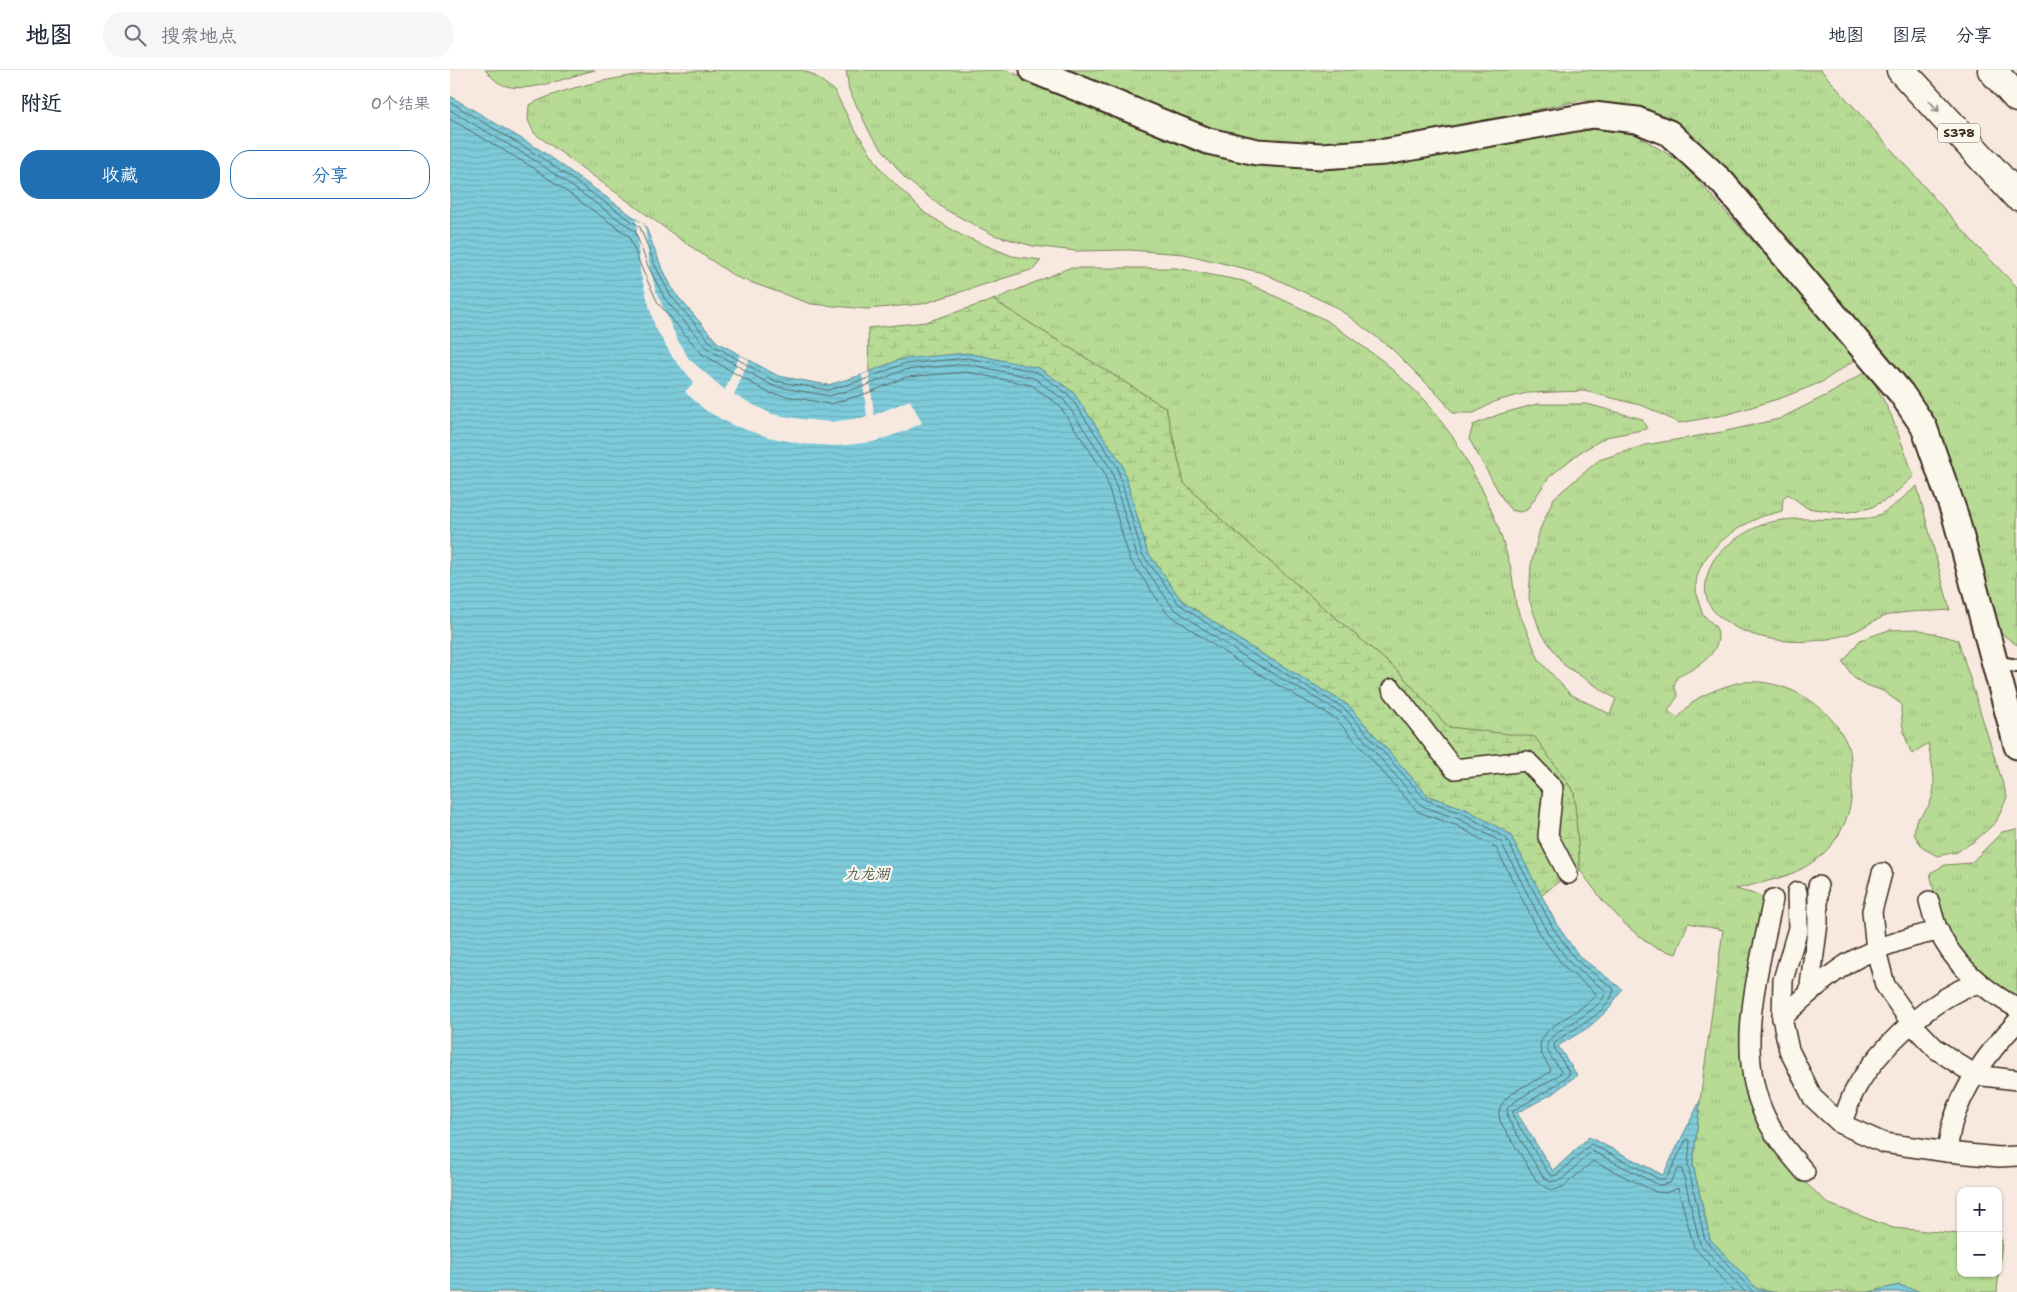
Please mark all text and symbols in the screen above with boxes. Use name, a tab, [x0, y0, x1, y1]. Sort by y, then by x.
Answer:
search box	[103, 12, 453, 57]
text: 地图	[25, 19, 73, 51]
icon: search	[121, 21, 149, 49]
text: 搜索地点	[161, 23, 237, 48]
text: 地图	[1828, 23, 1864, 47]
text: 图层	[1892, 23, 1928, 47]
text: 分享	[1956, 23, 1992, 47]
text: 附近	[20, 89, 62, 117]
text: 0个结果	[371, 93, 430, 114]
one-way arrow	[1928, 99, 1940, 112]
road number: S378	[1938, 124, 1980, 142]
button: 收藏	[20, 150, 220, 199]
button: 分享	[230, 150, 430, 199]
water label: 九龙湖	[844, 864, 891, 884]
map controls	[1957, 1187, 2002, 1277]
button: +	[1957, 1187, 2002, 1232]
button: −	[1957, 1232, 2002, 1277]

